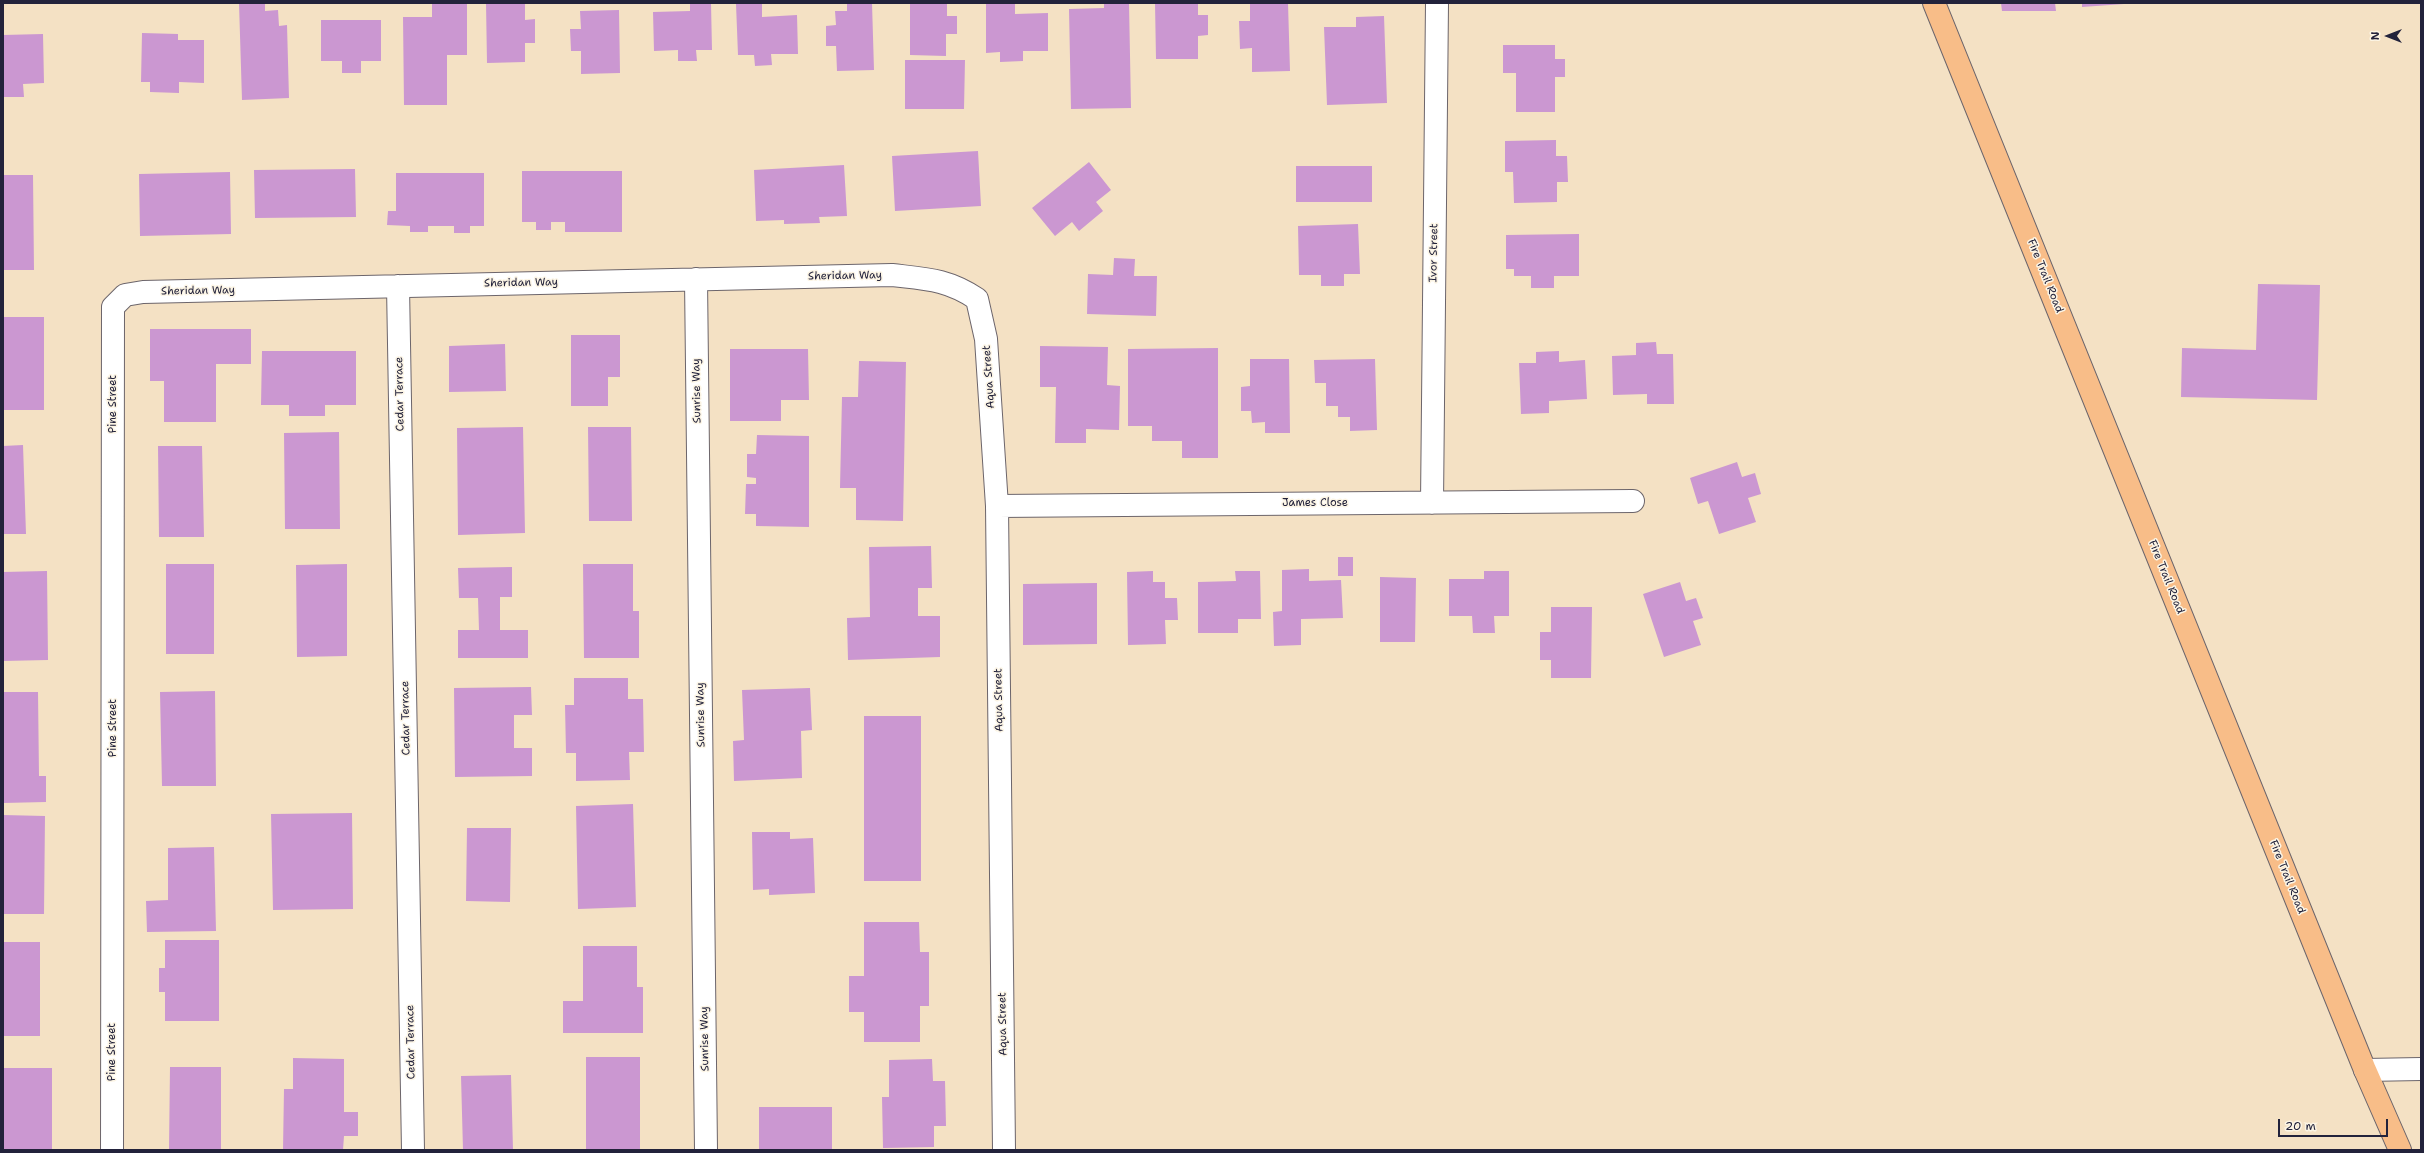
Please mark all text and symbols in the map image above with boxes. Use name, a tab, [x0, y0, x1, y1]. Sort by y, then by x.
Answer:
north arrow	[2368, 16, 2408, 56]
text: N	[2368, 32, 2383, 40]
street label: Ivor Street	[1427, 223, 1441, 283]
street label: Fire Trail Road	[2024, 237, 2066, 315]
street label: Sheridan Way	[808, 269, 882, 283]
street label: Sheridan Way	[484, 276, 558, 290]
street label: Sheridan Way	[161, 284, 235, 298]
street label: Aqua Street	[980, 345, 998, 409]
street label: Cedar Terrace	[393, 357, 407, 431]
street label: Sunrise Way	[690, 358, 704, 424]
street label: Pine Street	[106, 375, 120, 433]
street label: James Close	[1282, 496, 1348, 510]
street label: Fire Trail Road	[2145, 538, 2187, 616]
street label: Aqua Street	[992, 668, 1006, 732]
street label: Cedar Terrace	[399, 681, 413, 755]
street label: Sunrise Way	[694, 682, 708, 748]
street label: Pine Street	[106, 699, 120, 757]
street label: Fire Trail Road	[2266, 838, 2308, 916]
street label: Aqua Street	[996, 992, 1010, 1056]
street label: Cedar Terrace	[404, 1005, 418, 1079]
street label: Sunrise Way	[698, 1006, 712, 1072]
street label: Pine Street	[105, 1023, 119, 1081]
scale bar	[2280, 1111, 2390, 1137]
text: 20 m	[2285, 1118, 2316, 1134]

